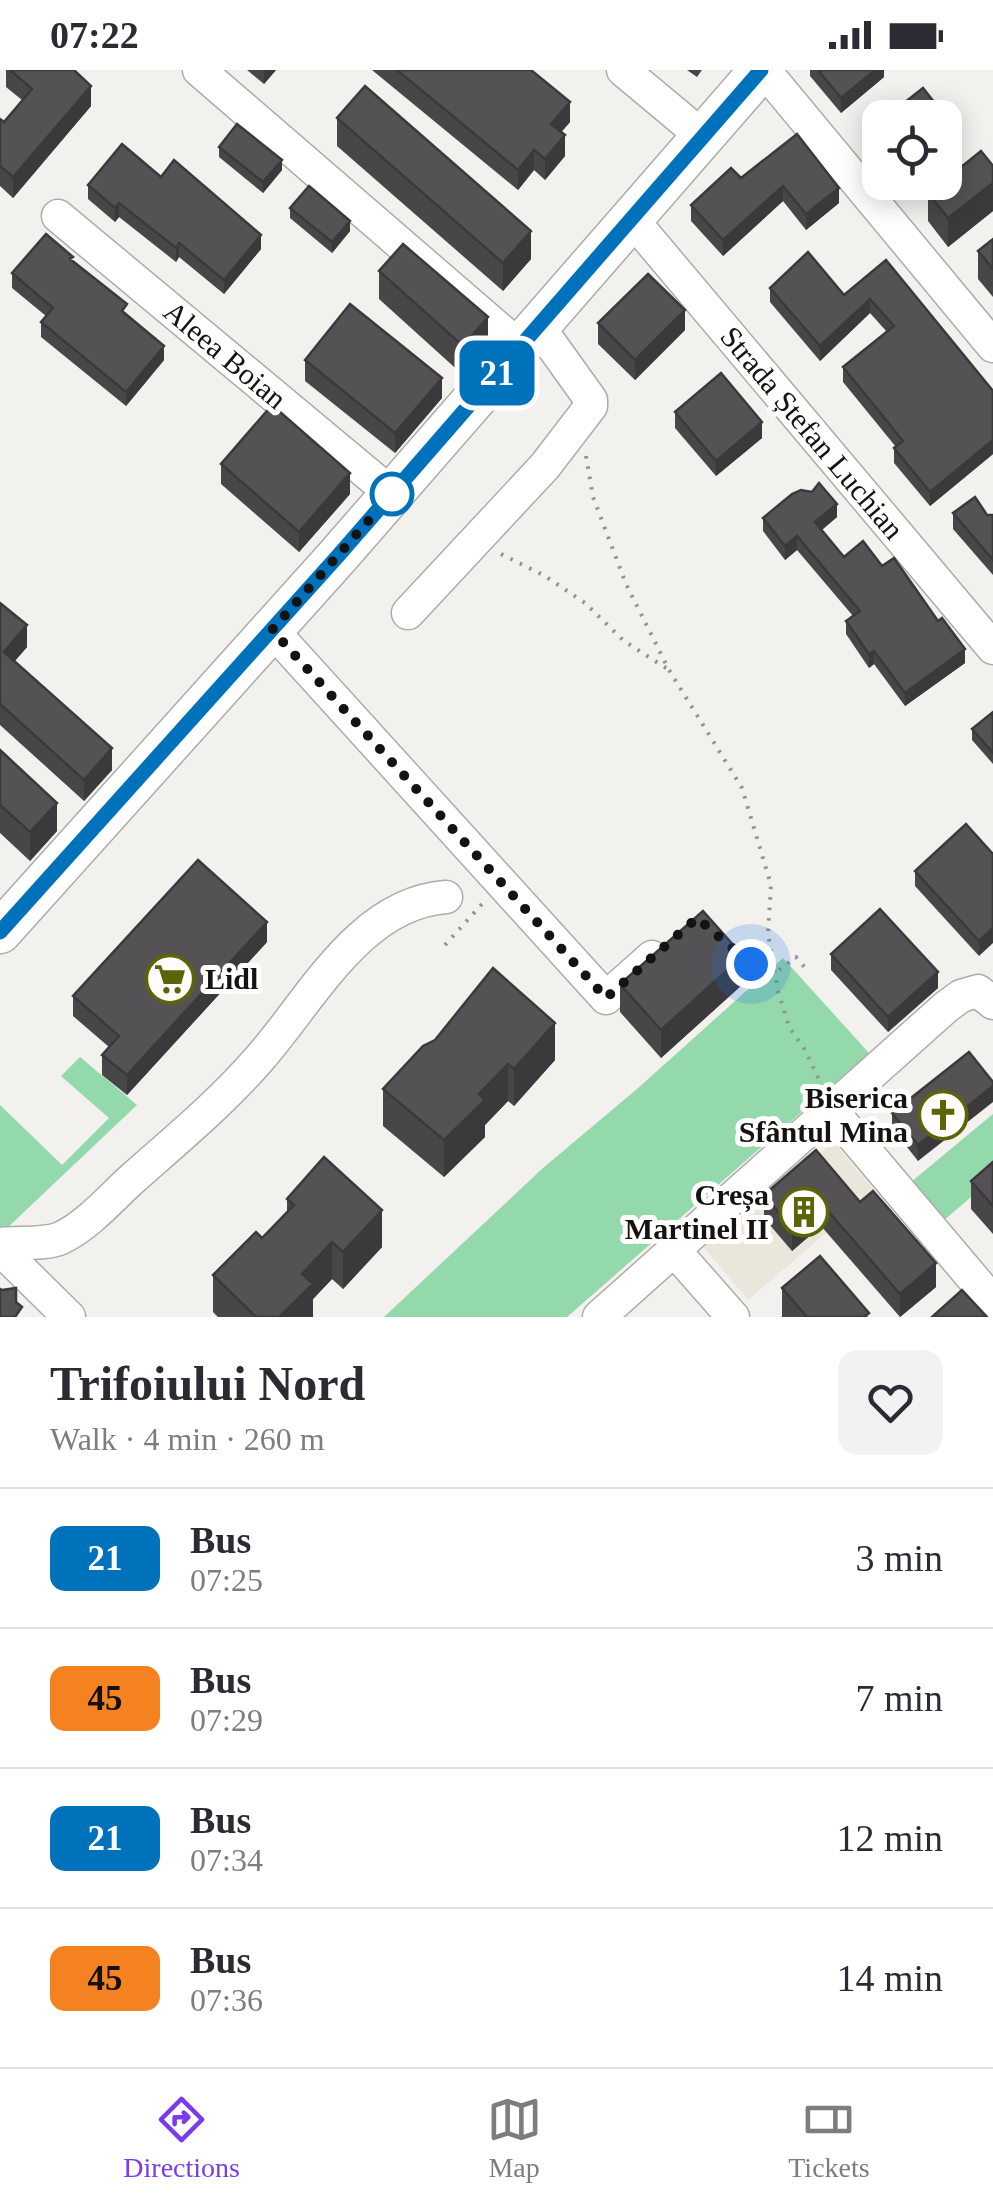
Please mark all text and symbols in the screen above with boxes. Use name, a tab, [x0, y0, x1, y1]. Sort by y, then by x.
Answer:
text: 07:22	[50, 14, 139, 56]
map controls	[862, 100, 962, 200]
button: locate	[862, 100, 962, 200]
street label: Aleea Boian	[158, 294, 293, 415]
street label: Strada Ștefan Luchian	[714, 320, 911, 545]
line badge: 21	[452, 340, 542, 406]
text: 21	[480, 354, 515, 393]
unlabelled marker	[371, 473, 413, 515]
your location	[726, 939, 776, 989]
supermarket icon: Lidl	[144, 953, 196, 1005]
place label: Lidl	[205, 962, 258, 995]
place label: Biserica Sfântul Mina	[739, 1081, 908, 1148]
church icon: Biserica Sfântul Mina	[917, 1089, 969, 1141]
place label: Creșa Martinel II	[625, 1178, 769, 1245]
building icon: Creșa Martinel II	[778, 1186, 830, 1238]
button: heart	[838, 1350, 943, 1455]
text: Trifoiului Nord	[50, 1357, 365, 1410]
text: Walk · 4 min · 260 m	[50, 1421, 325, 1457]
text: Bus	[190, 1519, 251, 1561]
text: 3 min	[855, 1537, 943, 1579]
text: 21	[88, 1539, 123, 1578]
text: 07:25	[190, 1562, 263, 1598]
text: Bus	[190, 1659, 251, 1701]
text: 7 min	[855, 1677, 943, 1719]
text: 45	[88, 1679, 123, 1718]
text: 07:29	[190, 1702, 263, 1738]
text: Bus	[190, 1799, 251, 1841]
text: 12 min	[836, 1817, 943, 1859]
text: 21	[88, 1819, 123, 1858]
text: 07:34	[190, 1842, 263, 1878]
text: Bus	[190, 1939, 251, 1981]
text: 14 min	[836, 1957, 943, 1999]
text: 45	[88, 1959, 123, 1998]
text: 07:36	[190, 1982, 263, 2018]
tab: Directions	[123, 2092, 240, 2184]
tab: Map	[487, 2092, 542, 2184]
tab: Tickets	[788, 2092, 870, 2184]

